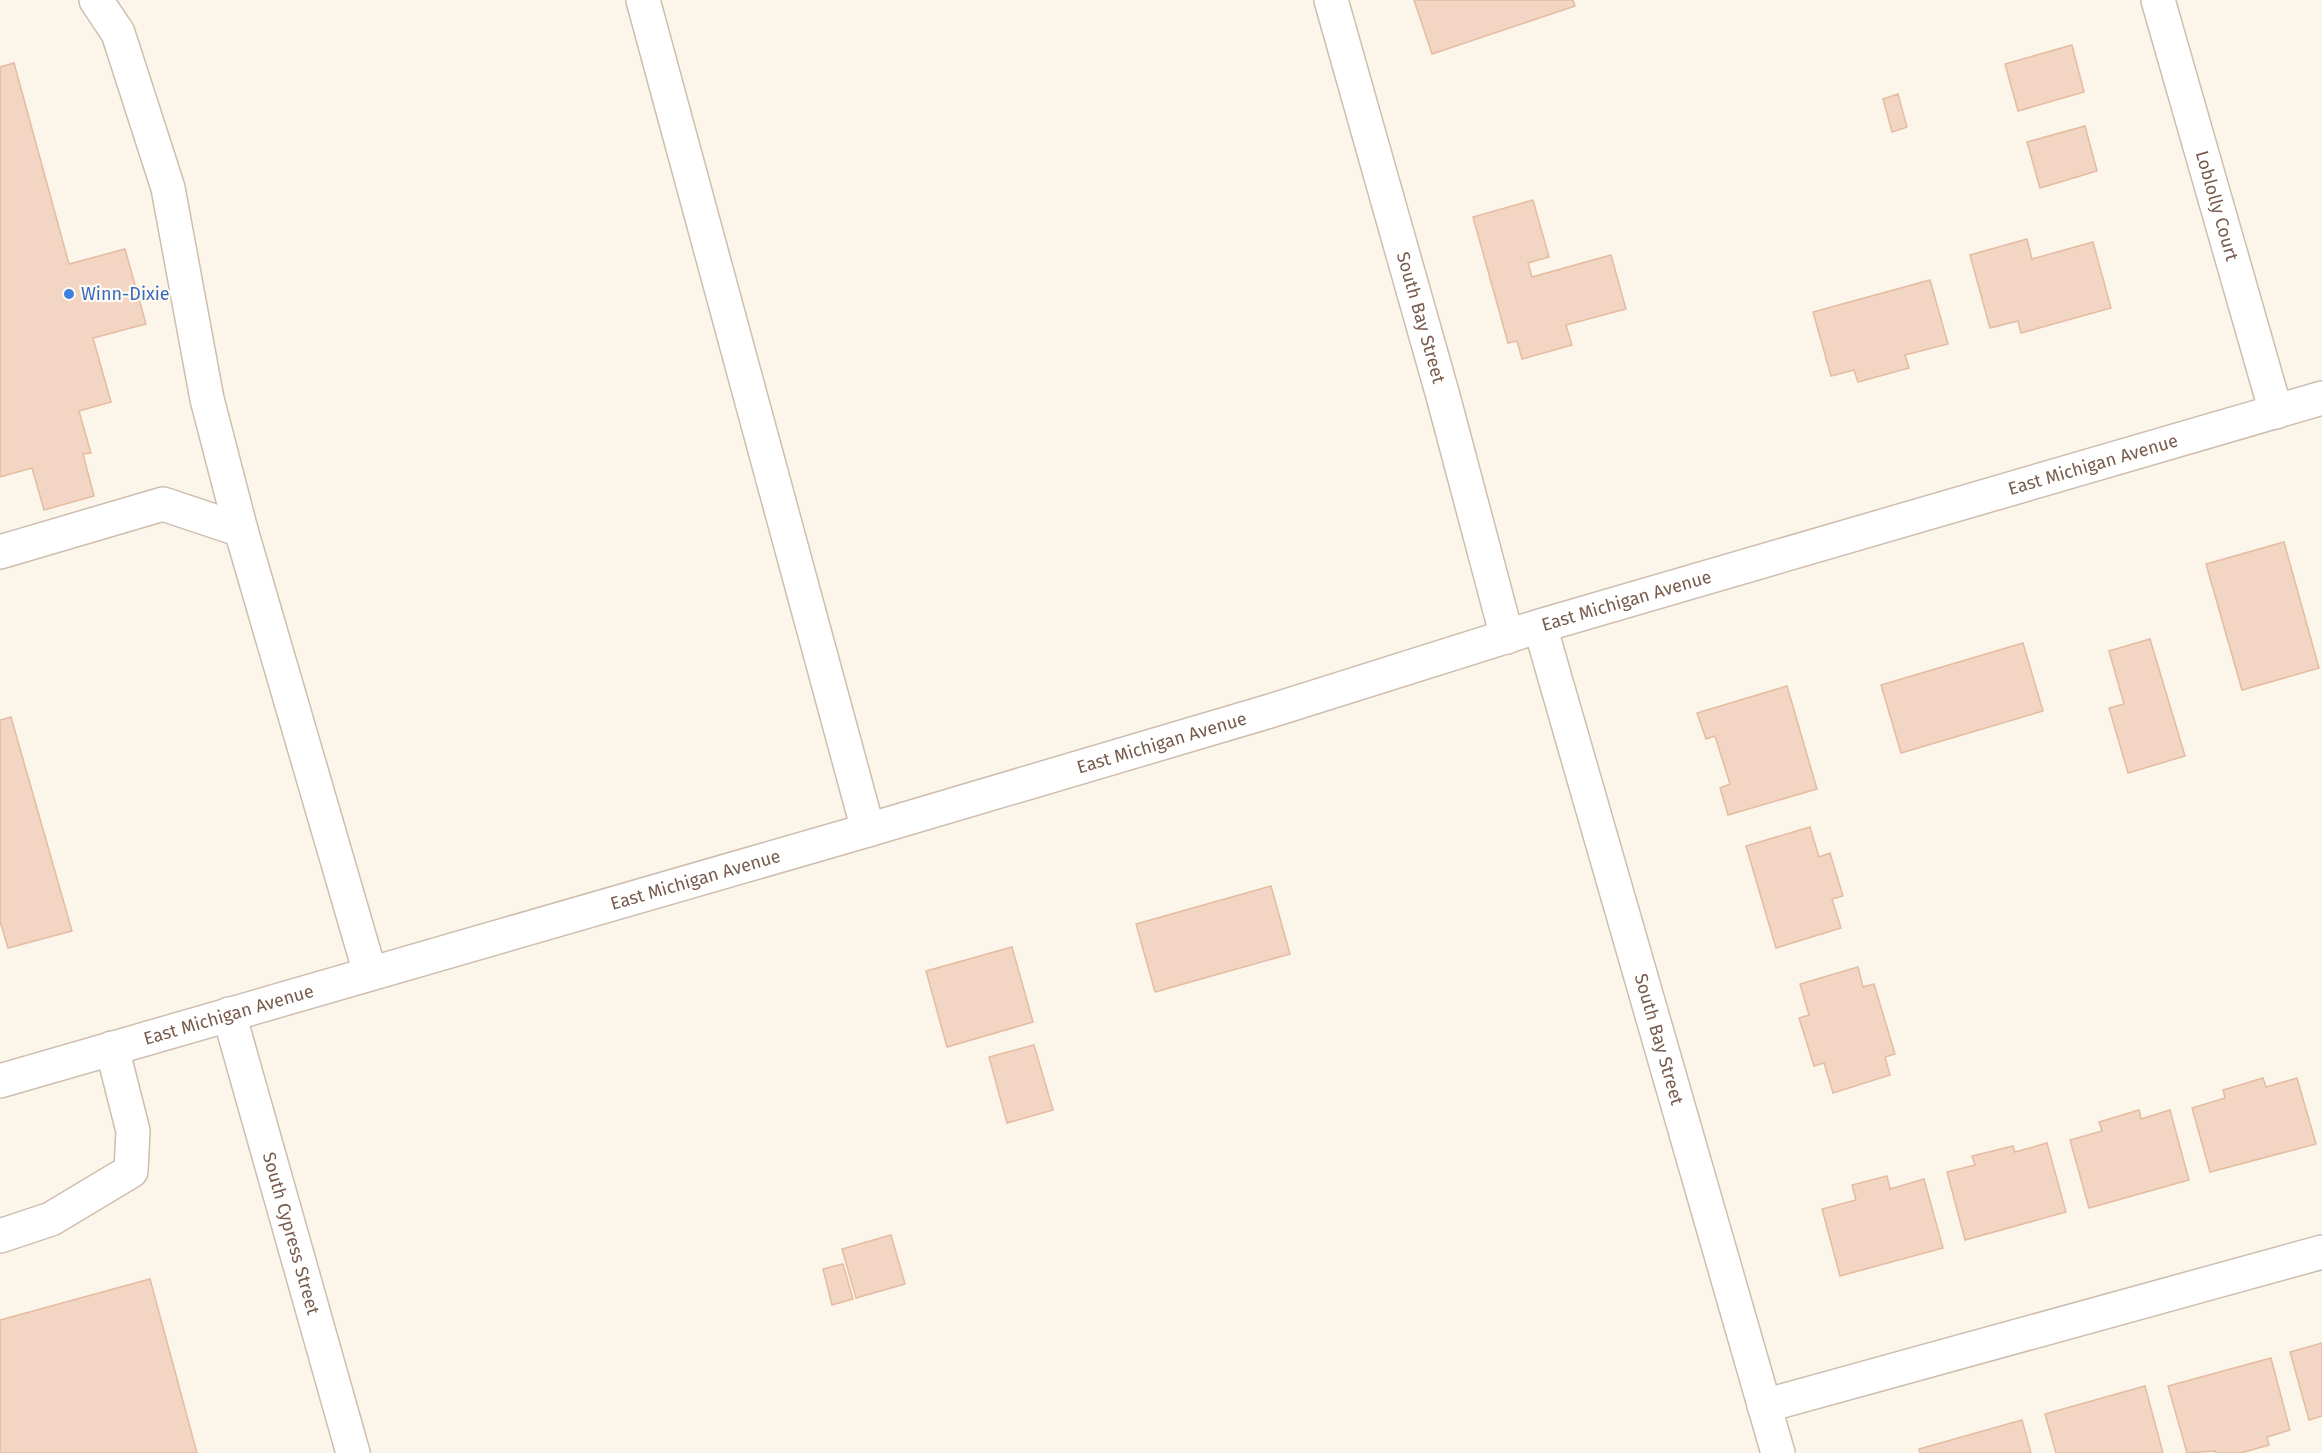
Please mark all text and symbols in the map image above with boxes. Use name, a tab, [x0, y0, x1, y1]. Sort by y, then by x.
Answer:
street label: Loblolly Court	[2191, 148, 2243, 264]
street label: South Bay Street	[1392, 249, 1450, 386]
place label: Winn-Dixie	[81, 283, 170, 305]
marker: Winn-Dixie	[62, 287, 76, 301]
street label: East Michigan Avenue	[2006, 430, 2181, 500]
street label: East Michigan Avenue	[1539, 566, 1714, 636]
street label: East Michigan Avenue	[1074, 707, 1249, 779]
street label: East Michigan Avenue	[608, 845, 783, 915]
street label: South Bay Street	[1630, 971, 1688, 1108]
street label: East Michigan Avenue	[141, 980, 316, 1050]
street label: South Cypress Street	[258, 1150, 325, 1318]

